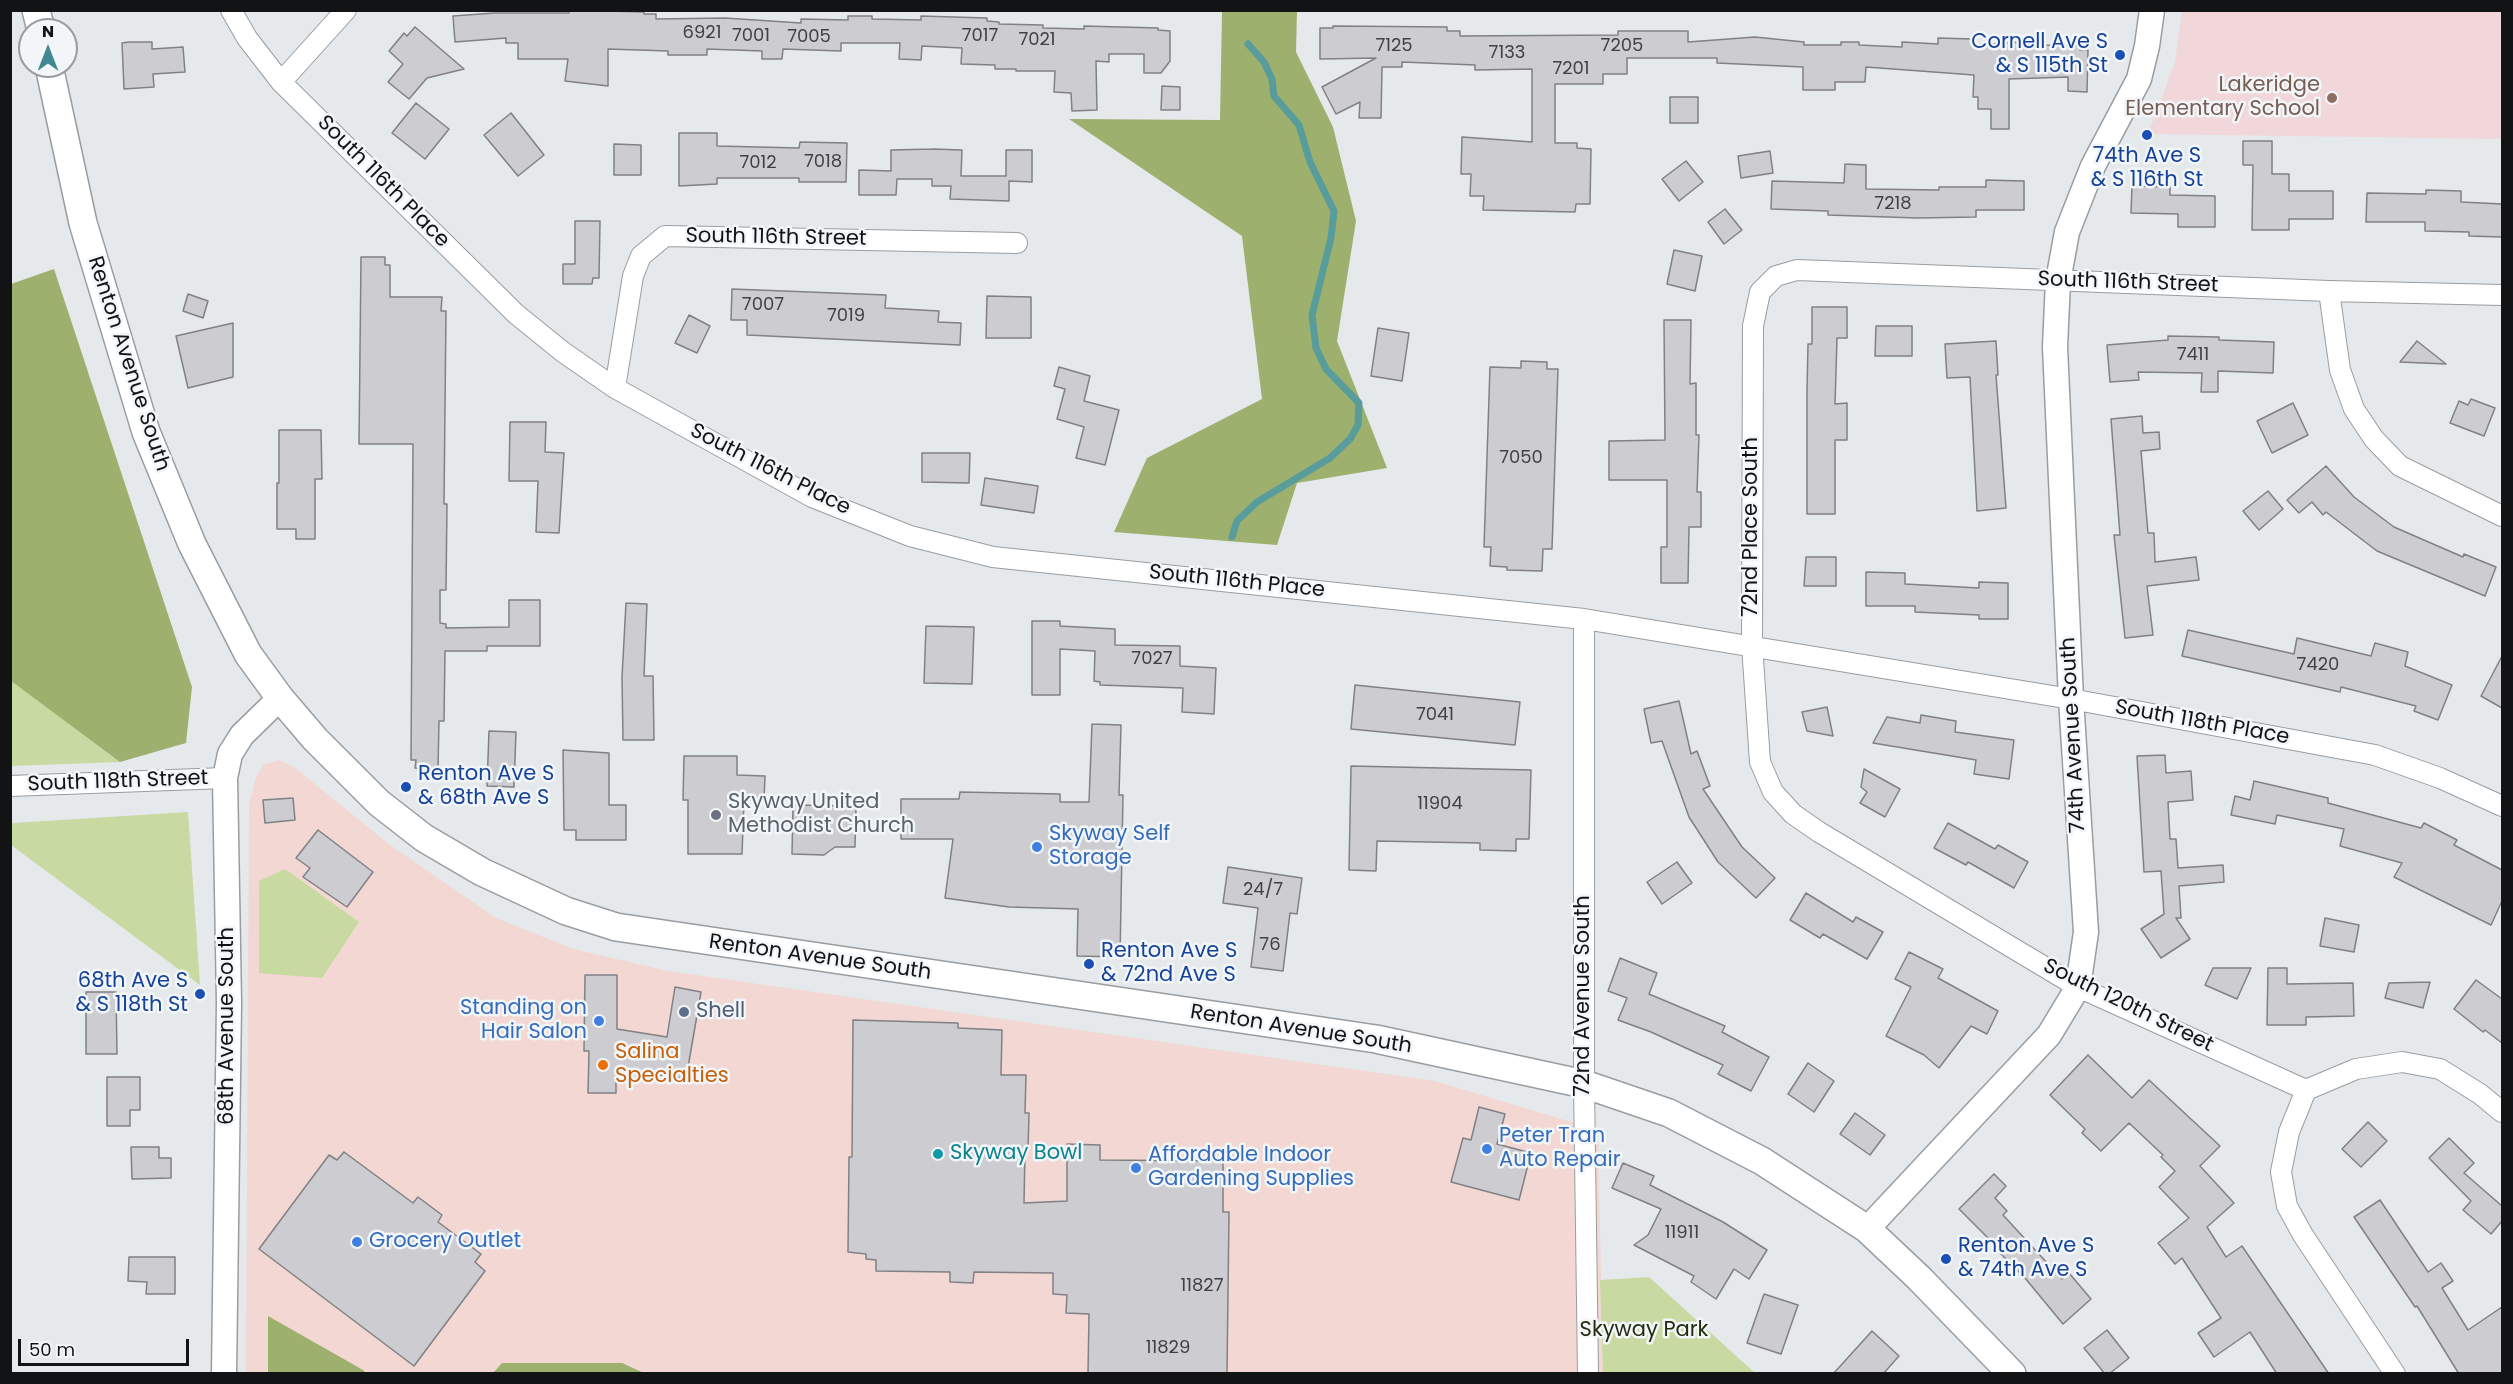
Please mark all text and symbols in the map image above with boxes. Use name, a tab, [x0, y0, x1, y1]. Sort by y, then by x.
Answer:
north arrow	[18, 18, 78, 78]
text: N	[42, 20, 54, 43]
house number: 6921	[683, 22, 721, 44]
house number: 7001	[732, 25, 770, 47]
house number: 7017	[962, 25, 998, 47]
house number: 7005	[787, 26, 831, 48]
house number: 7021	[1018, 29, 1056, 51]
place label: Cornell Ave S & S 115th St	[1971, 30, 2108, 80]
house number: 7125	[1375, 35, 1413, 57]
house number: 7205	[1601, 35, 1643, 57]
house number: 7133	[1489, 42, 1525, 64]
marker: Cornell Ave S & S 115th St	[2113, 48, 2127, 62]
house number: 7201	[1552, 58, 1590, 80]
place label: Lakeridge Elementary School	[2125, 73, 2320, 123]
marker: Lakeridge Elementary School	[2325, 91, 2339, 105]
street label: South 116th Place	[312, 111, 454, 253]
marker: 74th Ave S & S 116th St	[2140, 128, 2154, 142]
place label: 74th Ave S & S 116th St	[2091, 144, 2203, 194]
house number: 7018	[804, 151, 842, 173]
house number: 7012	[739, 152, 777, 174]
house number: 7218	[1874, 193, 1912, 215]
street label: South 116th Street	[685, 224, 867, 252]
street label: Renton Avenue South	[81, 254, 175, 474]
street label: South 116th Street	[2037, 267, 2219, 299]
house number: 7007	[742, 294, 784, 316]
house number: 7019	[827, 305, 865, 327]
house number: 7411	[2177, 344, 2209, 366]
street label: South 116th Place	[686, 419, 854, 521]
street label: 72nd Place South	[1739, 437, 1765, 617]
house number: 7050	[1499, 447, 1543, 469]
street label: South 116th Place	[1148, 560, 1326, 604]
street label: 74th Avenue South	[2056, 636, 2092, 834]
house number: 7027	[1131, 648, 1173, 670]
house number: 7420	[2297, 654, 2339, 676]
street label: South 118th Place	[2113, 695, 2291, 751]
house number: 7041	[1416, 704, 1454, 726]
place label: Renton Ave S & 68th Ave S	[418, 762, 554, 812]
street label: South 118th Street	[27, 766, 209, 798]
marker: Renton Ave S & 68th Ave S	[399, 780, 413, 794]
place label: Skyway United Methodist Church	[728, 790, 914, 840]
house number: 11904	[1417, 793, 1463, 815]
marker: Skyway United Methodist Church	[709, 808, 723, 822]
place label: Skyway Self Storage	[1049, 822, 1170, 872]
marker: Skyway Self Storage	[1030, 840, 1044, 854]
house number: 24/7	[1243, 879, 1283, 901]
street label: 72nd Avenue South	[1571, 895, 1597, 1097]
street label: 68th Avenue South	[215, 927, 241, 1125]
street label: Renton Avenue South	[707, 930, 933, 986]
house number: 76	[1259, 934, 1281, 956]
place label: Renton Ave S & 72nd Ave S	[1101, 939, 1237, 989]
street label: South 120th Street	[2039, 954, 2217, 1058]
marker: Renton Ave S & 72nd Ave S	[1082, 957, 1096, 971]
place label: 68th Ave S & S 118th St	[76, 969, 188, 1019]
marker: 68th Ave S & S 118th St	[193, 987, 207, 1001]
place label: Standing on Hair Salon	[460, 996, 587, 1046]
place label: Shell	[696, 999, 745, 1025]
street label: Renton Avenue South	[1188, 1000, 1414, 1060]
marker: Shell	[677, 1005, 691, 1019]
marker: Standing on Hair Salon	[592, 1014, 606, 1028]
place label: Salina Specialties	[615, 1040, 729, 1090]
marker: Salina Specialties	[596, 1058, 610, 1072]
place label: Peter Tran Auto Repair	[1499, 1124, 1620, 1174]
place label: Skyway Bowl	[950, 1141, 1083, 1167]
marker: Peter Tran Auto Repair	[1480, 1142, 1494, 1156]
place label: Affordable Indoor Gardening Supplies	[1148, 1143, 1354, 1193]
marker: Skyway Bowl	[931, 1147, 945, 1161]
marker: Affordable Indoor Gardening Supplies	[1129, 1161, 1143, 1175]
house number: 11911	[1665, 1222, 1699, 1244]
place label: Grocery Outlet	[369, 1229, 521, 1255]
place label: Renton Ave S & 74th Ave S	[1958, 1234, 2094, 1284]
marker: Grocery Outlet	[350, 1235, 364, 1249]
marker: Renton Ave S & 74th Ave S	[1939, 1252, 1953, 1266]
house number: 11827	[1180, 1275, 1224, 1297]
park label: Skyway Park	[1580, 1318, 1708, 1344]
scale bar	[21, 1327, 192, 1365]
text: 50 m	[29, 1337, 75, 1362]
house number: 11829	[1146, 1337, 1190, 1359]

